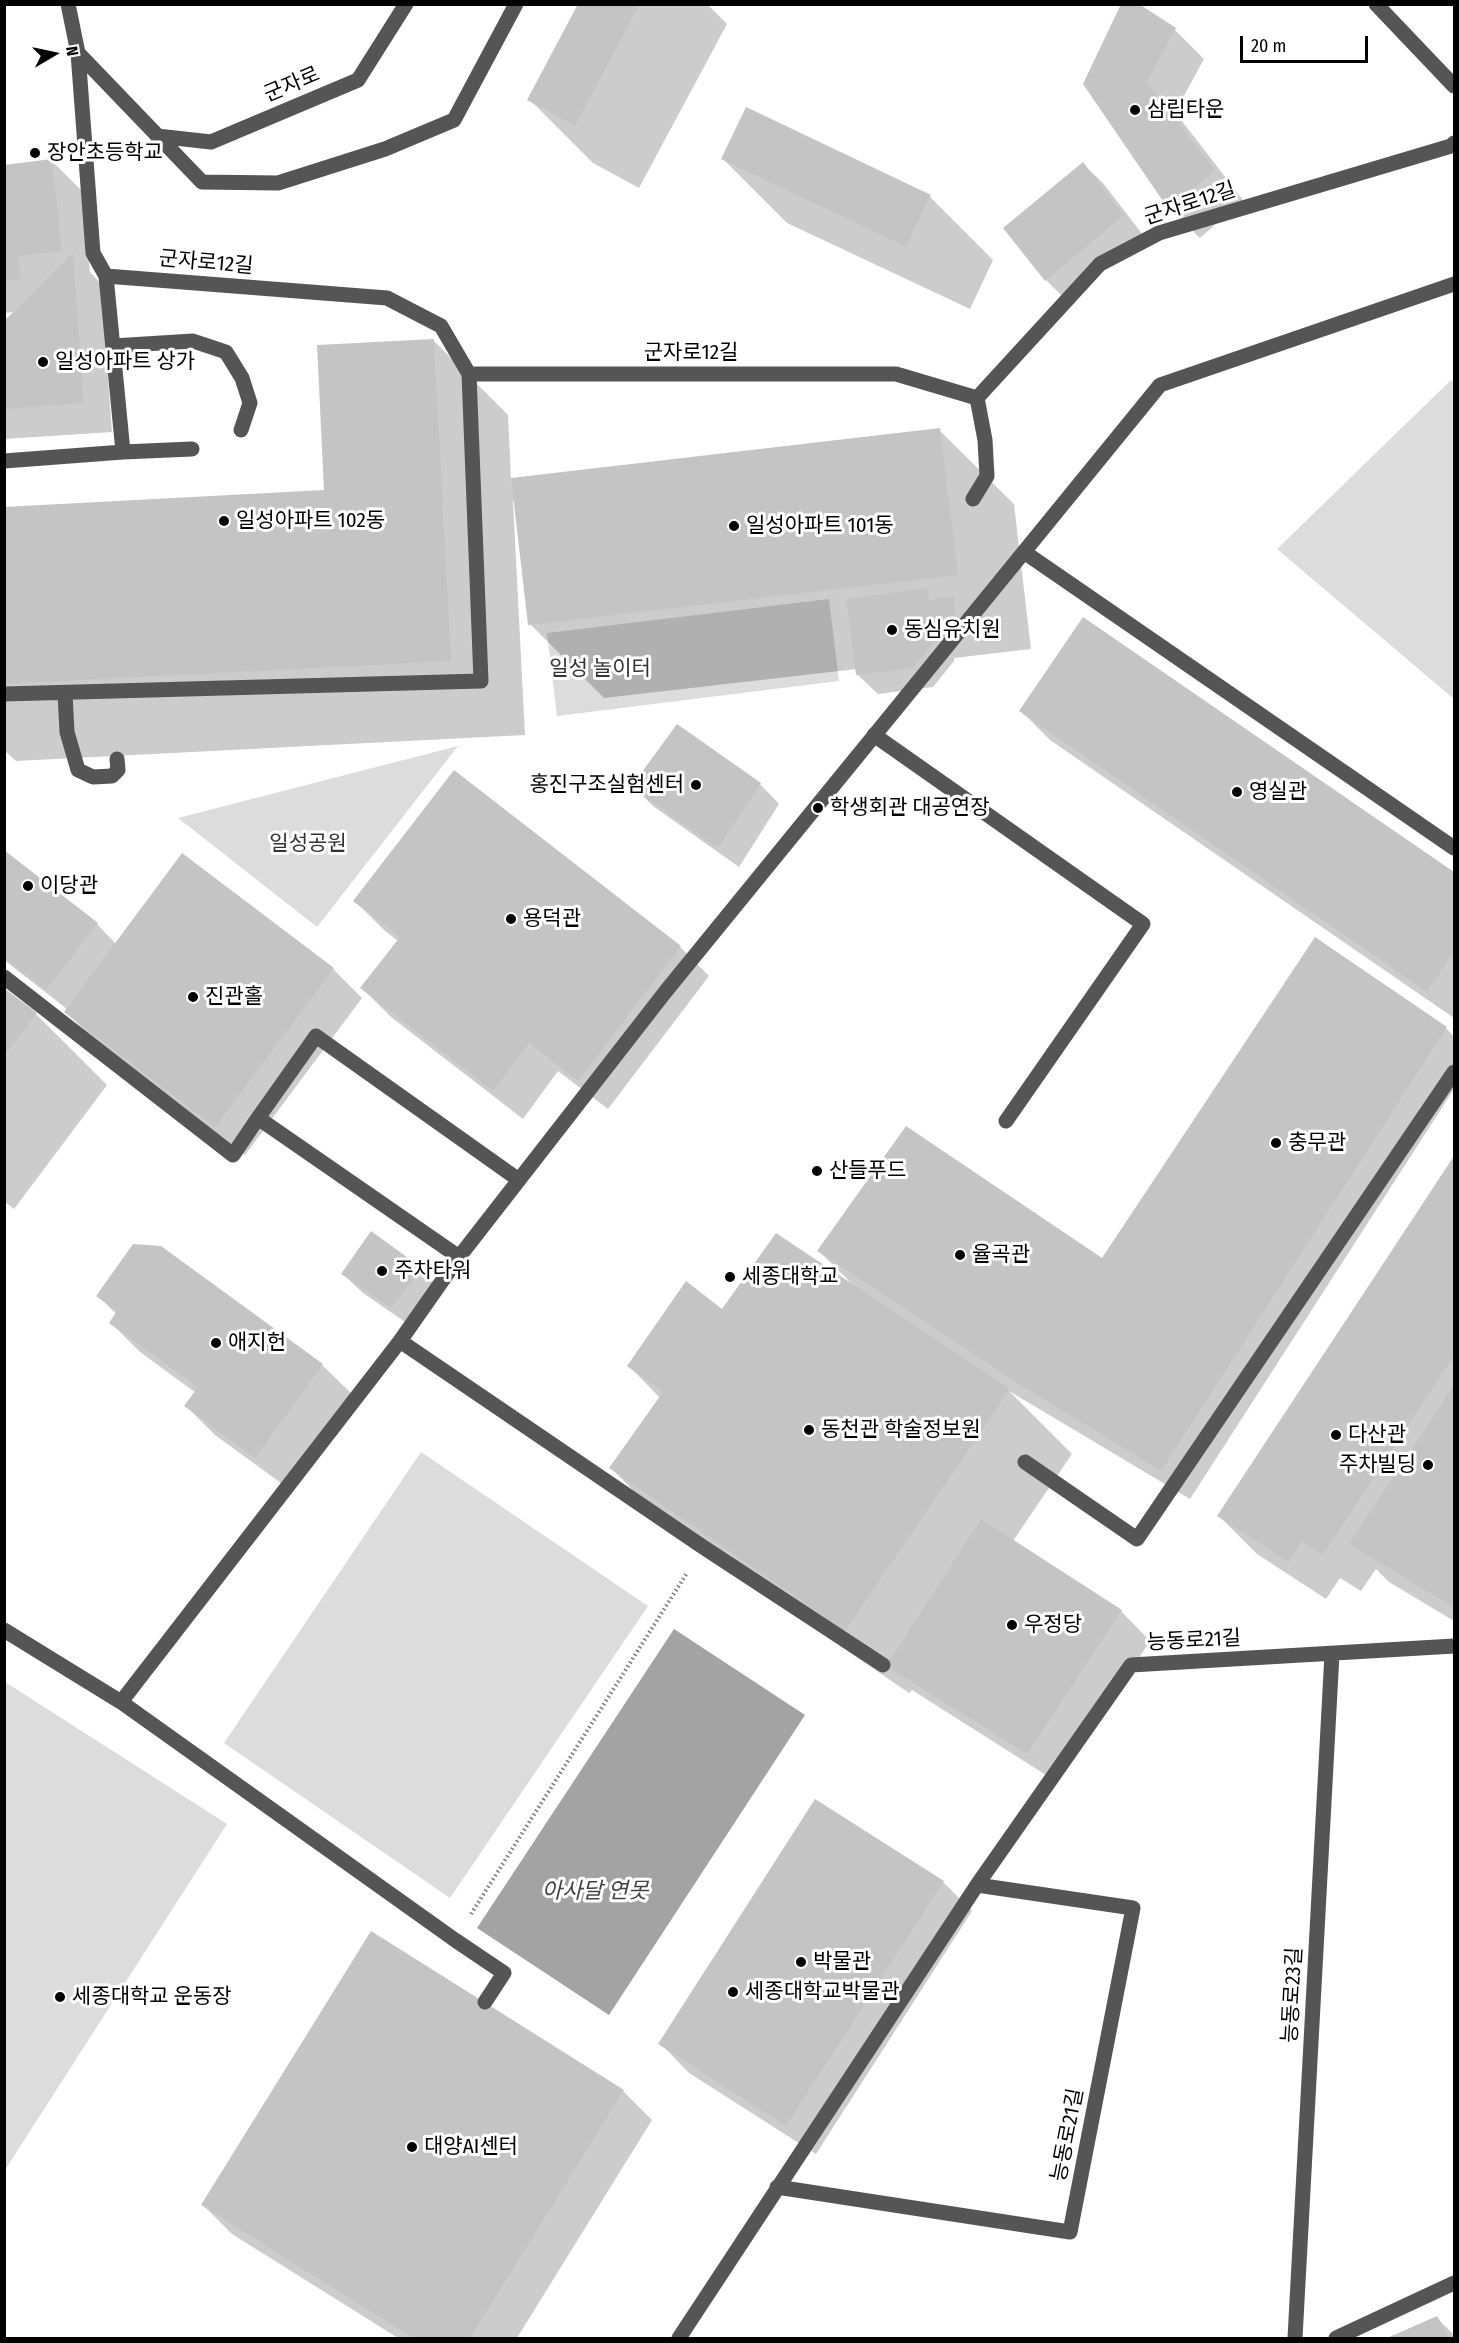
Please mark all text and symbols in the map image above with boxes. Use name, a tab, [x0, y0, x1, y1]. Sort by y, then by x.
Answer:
north arrow	[24, 24, 84, 84]
scale bar	[1243, 24, 1370, 62]
text: 20 m	[1251, 35, 1286, 57]
text: N	[62, 45, 82, 57]
street label: 군자로	[260, 62, 324, 108]
place label: 삼립타운	[1147, 97, 1224, 123]
marker: 삼립타운	[1128, 103, 1142, 117]
place label: 장안초등학교	[47, 140, 163, 166]
marker: 장안초등학교	[28, 146, 42, 160]
street label: 군자로12길	[1141, 177, 1239, 231]
street label: 군자로12길	[158, 246, 254, 280]
street label: 군자로12길	[644, 340, 738, 366]
place label: 일성아파트 상가	[55, 349, 195, 375]
marker: 일성아파트 상가	[36, 355, 50, 369]
place label: 일성아파트 102동	[236, 508, 385, 534]
place label: 일성아파트 101동	[746, 513, 894, 539]
marker: 일성아파트 102동	[217, 514, 231, 528]
marker: 일성아파트 101동	[727, 519, 741, 533]
place label: 동심유치원	[904, 617, 1001, 643]
marker: 동심유치원	[885, 623, 899, 637]
park label: 일성 놀이터	[549, 656, 651, 682]
place label: 홍진구조실험센터	[529, 772, 684, 798]
marker: 홍진구조실험센터	[689, 778, 703, 792]
place label: 영실관	[1249, 779, 1307, 805]
marker: 영실관	[1230, 785, 1244, 799]
place label: 학생회관 대공연장	[830, 795, 989, 821]
marker: 학생회관 대공연장	[811, 801, 825, 815]
park label: 일성공원	[269, 831, 347, 857]
place label: 이당관	[40, 873, 98, 899]
marker: 이당관	[21, 879, 35, 893]
place label: 용덕관	[523, 906, 581, 932]
marker: 용덕관	[504, 912, 518, 926]
place label: 진관홀	[205, 984, 263, 1010]
marker: 진관홀	[186, 990, 200, 1004]
place label: 충무관	[1288, 1130, 1346, 1156]
marker: 충무관	[1269, 1136, 1283, 1150]
place label: 산들푸드	[829, 1158, 906, 1184]
marker: 산들푸드	[810, 1164, 824, 1178]
place label: 율곡관	[972, 1242, 1030, 1268]
marker: 율곡관	[953, 1248, 967, 1262]
place label: 주차타워	[394, 1258, 471, 1284]
marker: 주차타워	[375, 1264, 389, 1278]
place label: 세종대학교	[742, 1264, 839, 1290]
marker: 세종대학교	[723, 1270, 737, 1284]
place label: 애지헌	[228, 1330, 286, 1356]
marker: 애지헌	[209, 1336, 223, 1350]
place label: 동천관 학술정보원	[821, 1417, 980, 1443]
place label: 다산관	[1348, 1422, 1406, 1448]
marker: 동천관 학술정보원	[802, 1423, 816, 1437]
marker: 다산관	[1329, 1428, 1343, 1442]
place label: 주차빌딩	[1339, 1452, 1416, 1478]
marker: 주차빌딩	[1421, 1458, 1435, 1472]
place label: 우정당	[1024, 1612, 1082, 1638]
marker: 우정당	[1005, 1618, 1019, 1632]
street label: 능동로21길	[1146, 1626, 1242, 1656]
water label: 아사달 연못	[542, 1879, 648, 1905]
street label: 능동로23길	[1278, 1946, 1308, 2044]
place label: 박물관	[813, 1949, 871, 1975]
marker: 박물관	[794, 1955, 808, 1969]
place label: 세종대학교박물관	[745, 1979, 900, 2005]
place label: 세종대학교 운동장	[72, 1984, 231, 2010]
marker: 세종대학교박물관	[726, 1985, 740, 1999]
marker: 세종대학교 운동장	[53, 1990, 67, 2004]
street label: 능동로21길	[1047, 2086, 1089, 2184]
place label: 대양AI센터	[424, 2134, 518, 2160]
marker: 대양AI센터	[405, 2140, 419, 2154]

